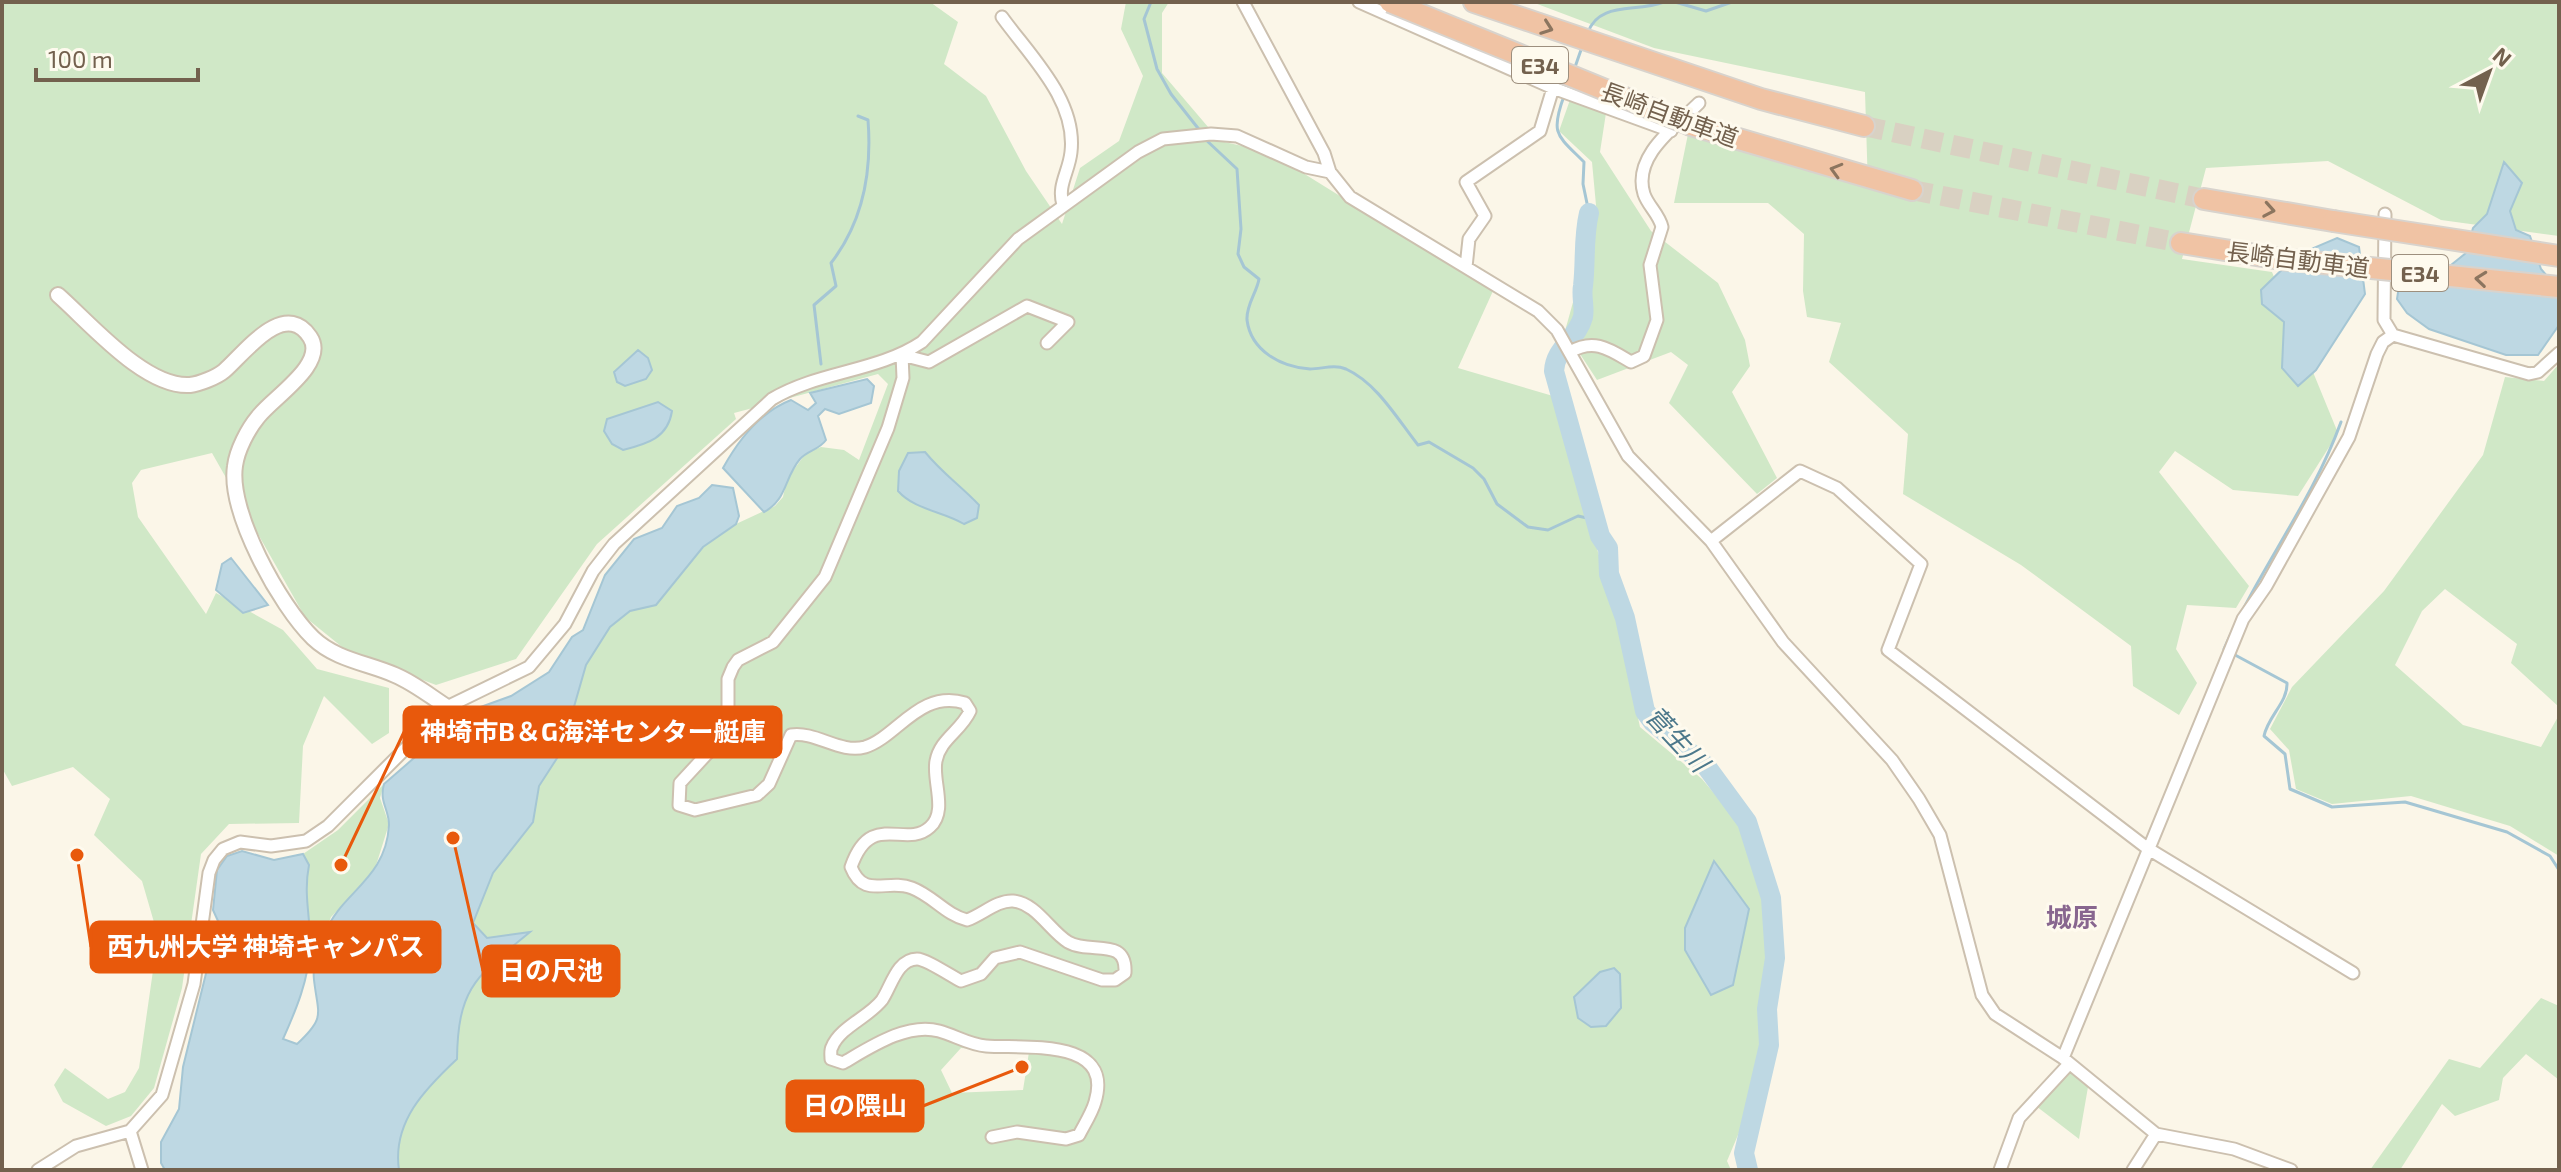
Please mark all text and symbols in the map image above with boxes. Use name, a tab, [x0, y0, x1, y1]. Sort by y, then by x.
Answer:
one-way arrow	[1539, 19, 1553, 35]
scale bar	[36, 32, 198, 82]
north arrow	[2449, 32, 2529, 112]
text: N	[2488, 41, 2517, 71]
text: 100 m	[48, 44, 113, 73]
road number: E34	[1512, 47, 1568, 83]
street label: 長崎自動車道	[1597, 76, 1743, 152]
one-way arrow	[1830, 163, 1844, 179]
one-way arrow	[2262, 201, 2276, 218]
street label: 長崎自動車道	[2225, 236, 2371, 282]
road number: E34	[2392, 255, 2448, 291]
one-way arrow	[2474, 271, 2487, 288]
water label: 菅生川	[1640, 699, 1718, 779]
callout: 神埼市B＆G海洋センター艇庫	[404, 707, 781, 757]
text: 神埼市B＆G海洋センター艇庫	[420, 715, 766, 746]
district label: 城原	[2046, 901, 2098, 932]
callout: 西九州大学 神埼キャンパス	[91, 922, 440, 972]
text: 西九州大学 神埼キャンパス	[107, 930, 425, 961]
callout: 日の尺池	[483, 946, 619, 996]
text: 日の尺池	[499, 954, 603, 985]
callout: 日の隈山	[787, 1081, 923, 1131]
text: 日の隈山	[803, 1089, 907, 1120]

